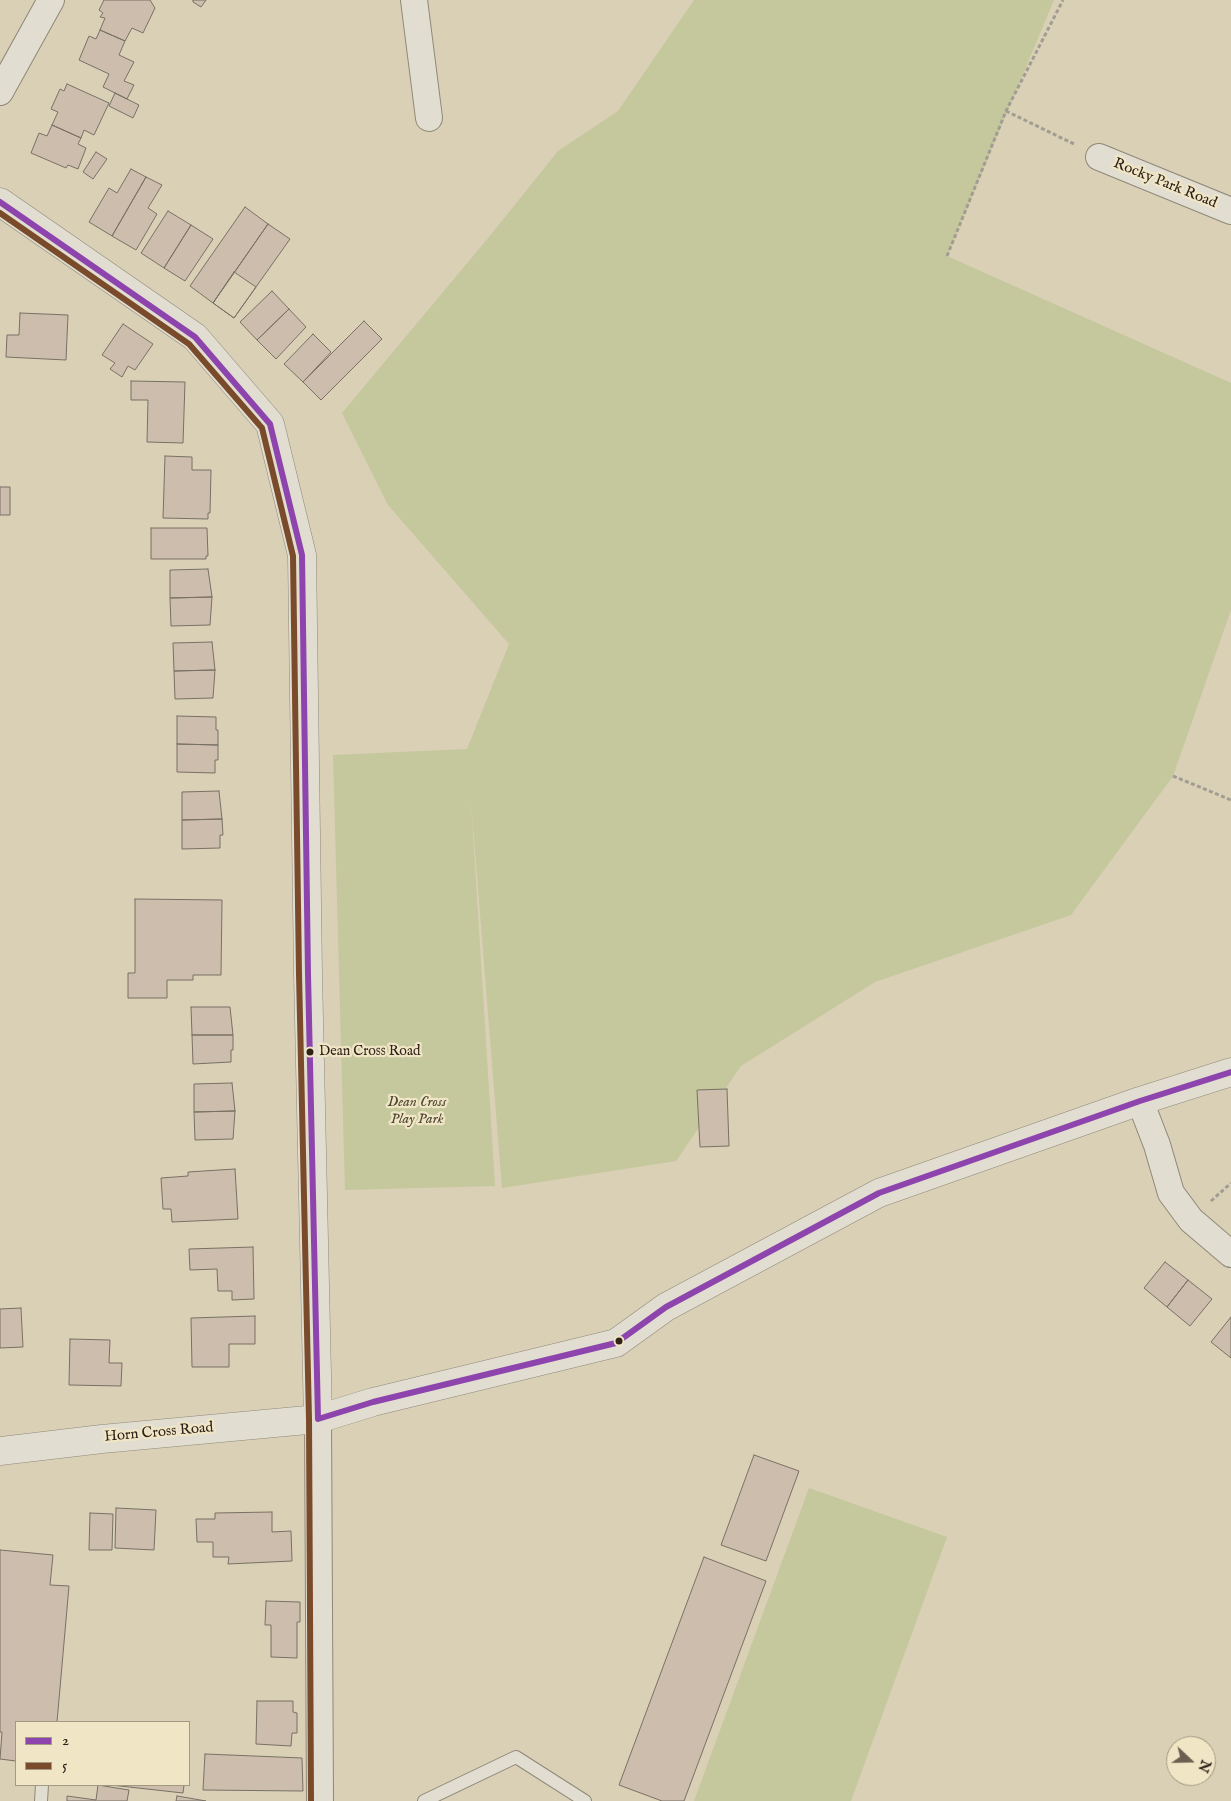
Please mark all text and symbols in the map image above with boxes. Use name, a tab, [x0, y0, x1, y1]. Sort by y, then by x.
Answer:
street label: Rocky Park Road	[1111, 155, 1219, 213]
place label: Dean Cross Road	[319, 1044, 420, 1060]
marker: Dean Cross Road	[305, 1047, 315, 1057]
park label: Dean Cross Play Park	[388, 1094, 446, 1129]
unlabelled marker	[614, 1336, 624, 1346]
street label: Horn Cross Road	[104, 1419, 214, 1447]
legend	[15, 1721, 190, 1786]
text: 2	[62, 1731, 69, 1750]
north arrow	[1166, 1736, 1216, 1786]
text: 5	[62, 1756, 67, 1775]
text: N	[1193, 1757, 1215, 1775]

